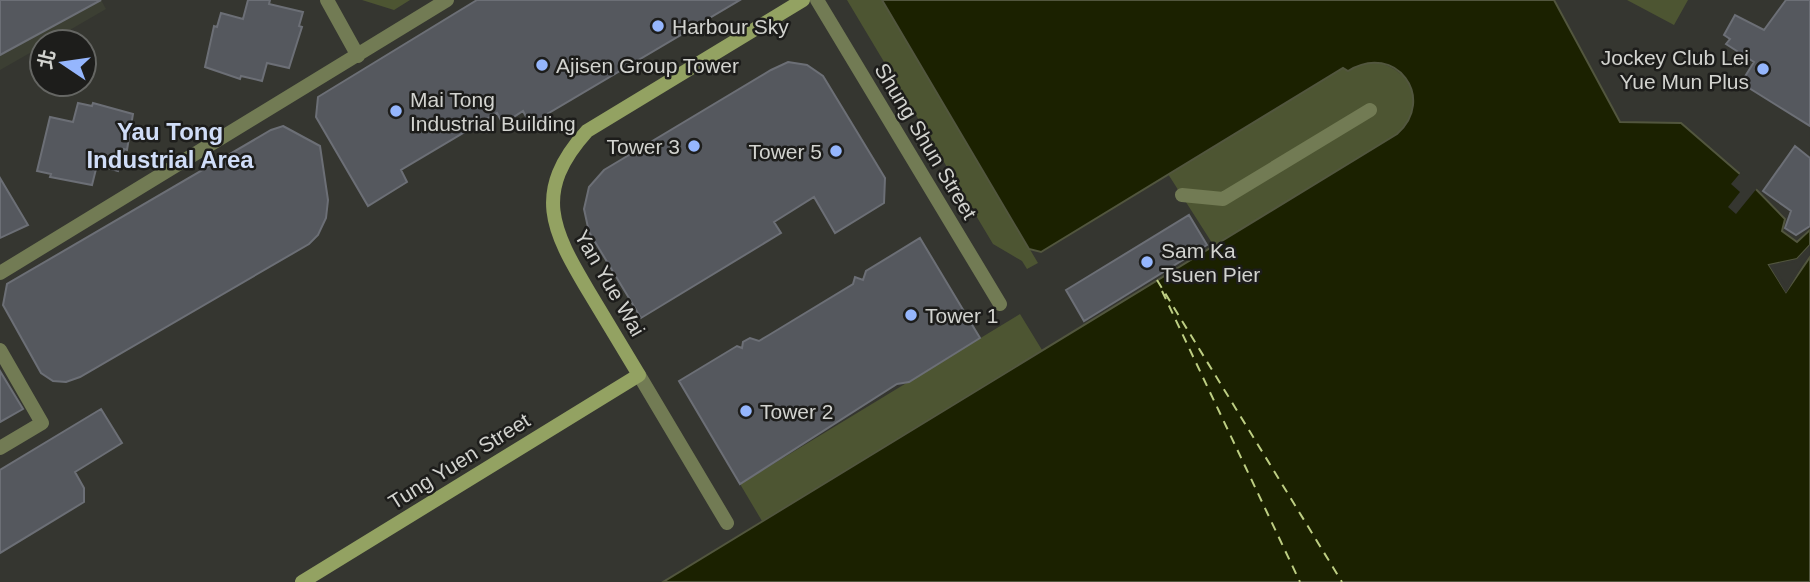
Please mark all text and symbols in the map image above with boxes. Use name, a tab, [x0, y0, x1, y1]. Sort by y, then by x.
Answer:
place label: Harbour Sky	[672, 15, 789, 38]
marker: Harbour Sky	[650, 18, 666, 34]
north arrow	[28, 28, 98, 98]
place label: Jockey Club Lei Yue Mun Plus	[1601, 46, 1749, 93]
text: 北	[35, 48, 59, 71]
place label: Ajisen Group Tower	[556, 54, 739, 77]
marker: Ajisen Group Tower	[534, 57, 550, 73]
street label: Shung Shun Street	[870, 59, 982, 223]
marker: Jockey Club Lei Yue Mun Plus	[1755, 61, 1771, 77]
place label: Mai Tong Industrial Building	[410, 88, 576, 135]
marker: Mai Tong Industrial Building	[388, 103, 404, 119]
district label: Yau Tong Industrial Area	[86, 118, 254, 173]
place label: Tower 3	[606, 135, 680, 158]
marker: Tower 3	[686, 138, 702, 154]
place label: Tower 5	[748, 140, 822, 163]
marker: Tower 5	[828, 143, 844, 159]
street label: Yan Yue Wai	[570, 226, 650, 340]
place label: Sam Ka Tsuen Pier	[1161, 239, 1260, 286]
marker: Sam Ka Tsuen Pier	[1139, 254, 1155, 270]
place label: Tower 1	[925, 304, 999, 327]
marker: Tower 1	[903, 307, 919, 323]
place label: Tower 2	[760, 400, 834, 423]
marker: Tower 2	[738, 403, 754, 419]
street label: Tung Yuen Street	[384, 408, 534, 514]

